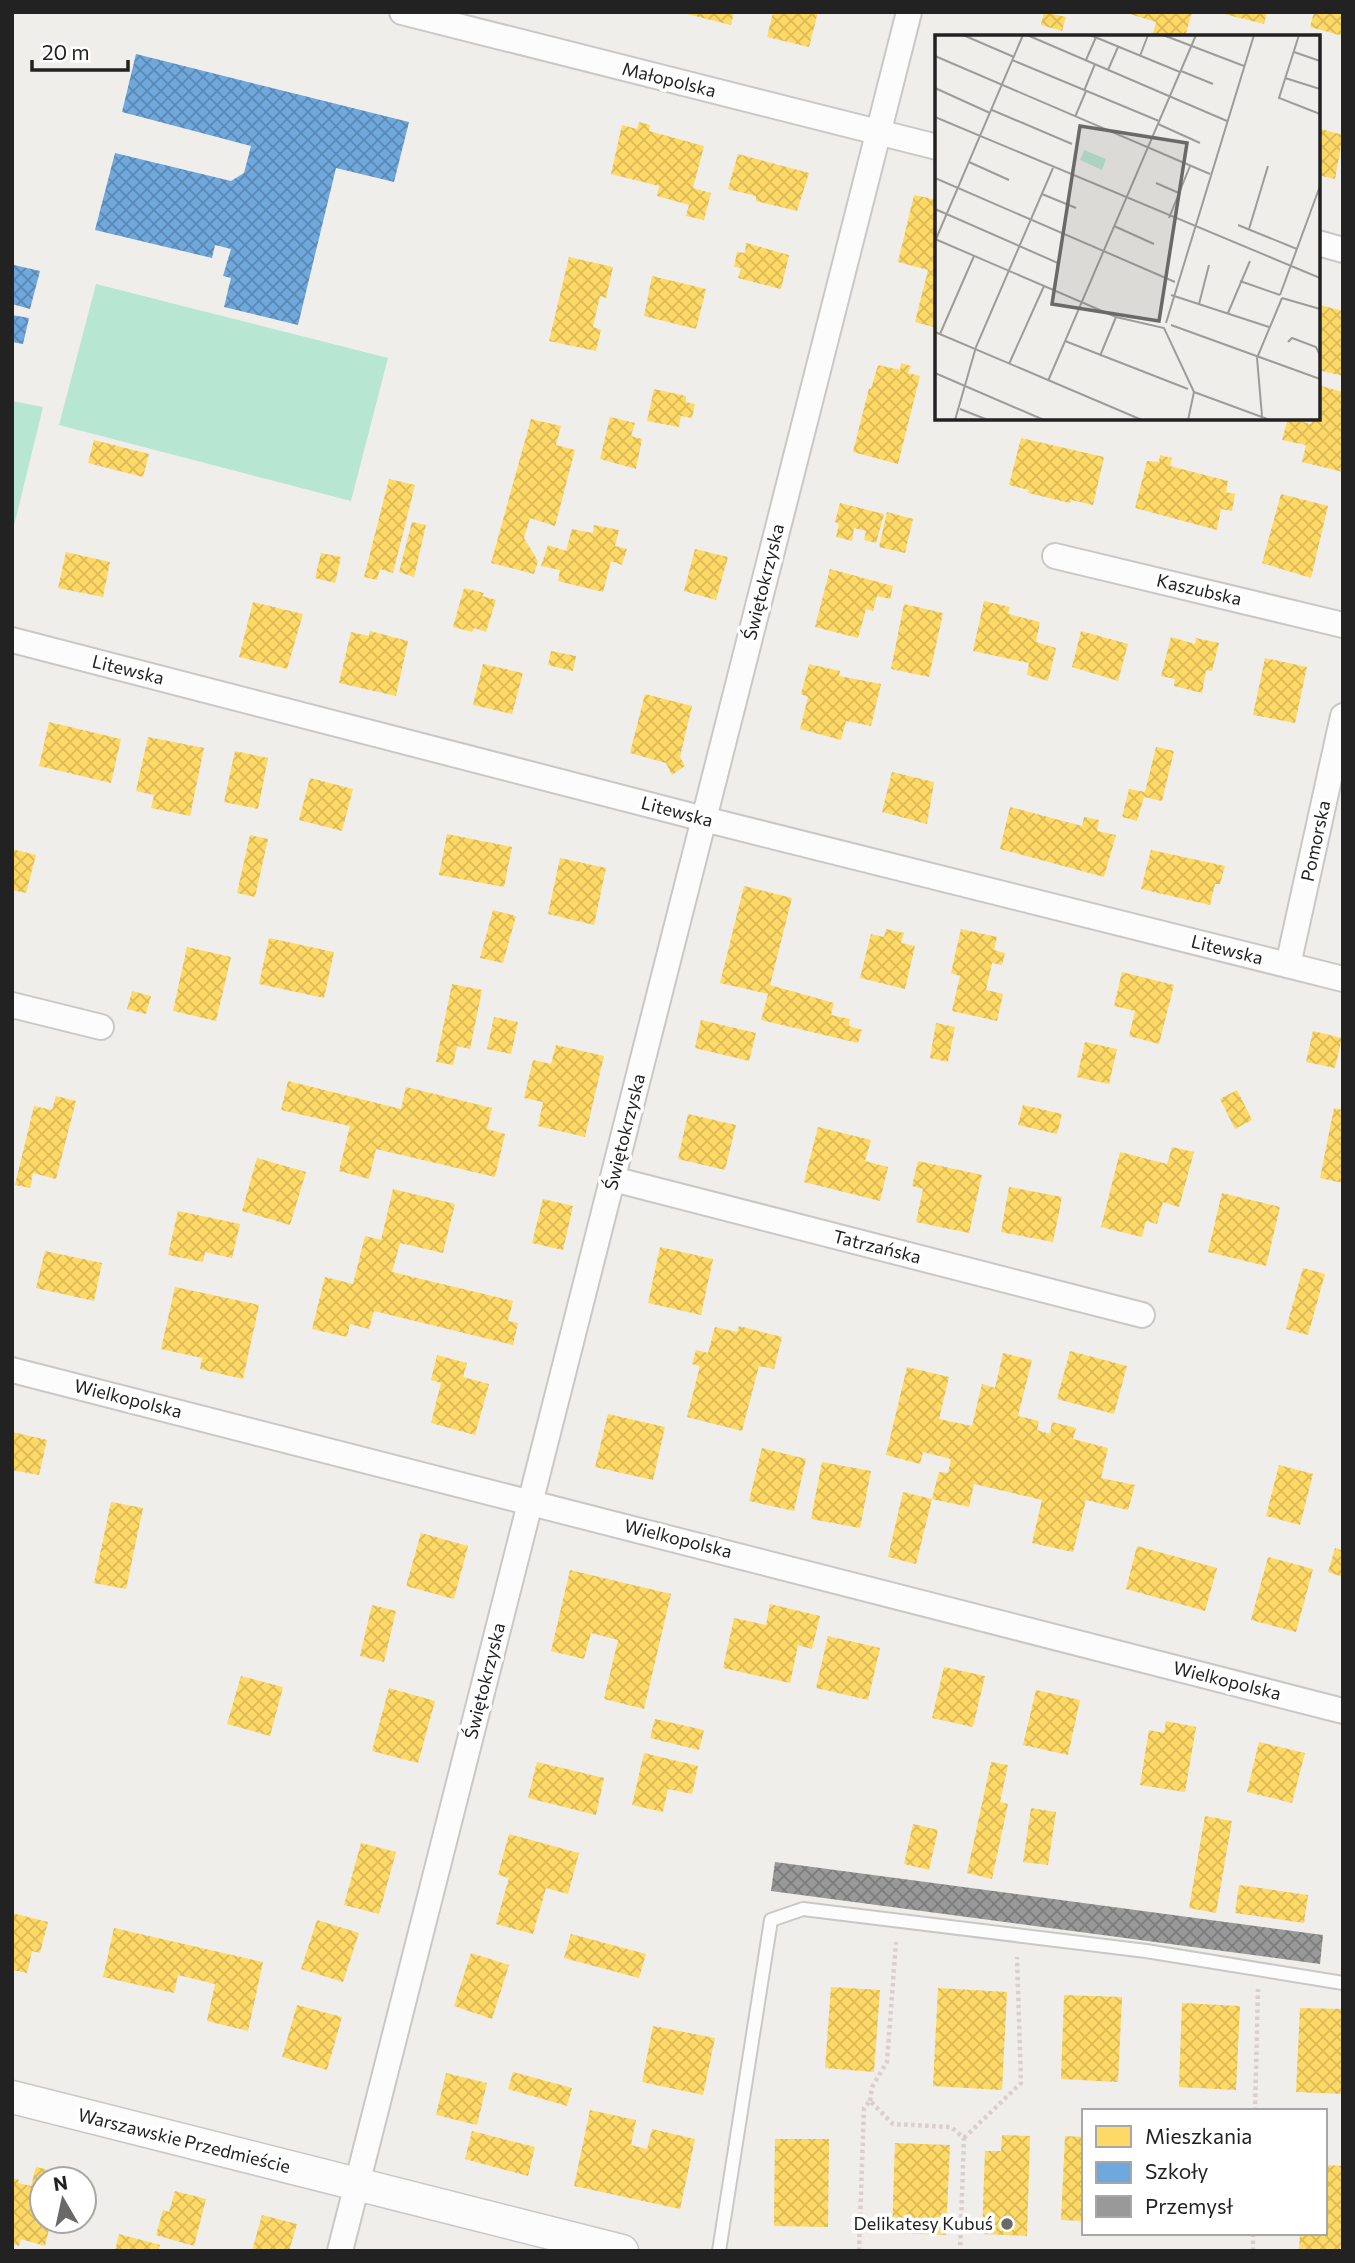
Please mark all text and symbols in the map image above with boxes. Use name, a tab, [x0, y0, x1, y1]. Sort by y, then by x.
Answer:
scale bar	[32, 28, 128, 72]
inset map	[935, 35, 1320, 420]
text: 20 m	[42, 39, 90, 64]
street label: Małopolska	[620, 57, 718, 101]
street label: Świętokrzyska	[738, 521, 788, 642]
street label: Kaszubska	[1155, 569, 1244, 609]
street label: Litewska	[90, 650, 166, 689]
street label: Litewska	[639, 791, 715, 831]
street label: Pomorska	[1296, 798, 1334, 883]
street label: Litewska	[1189, 930, 1265, 969]
street label: Świętokrzyska	[599, 1071, 649, 1192]
street label: Tatrzańska	[831, 1224, 924, 1268]
street label: Wielkopolska	[72, 1374, 185, 1422]
street label: Wielkopolska	[622, 1514, 735, 1562]
street label: Świętokrzyska	[459, 1620, 509, 1741]
street label: Wielkopolska	[1171, 1656, 1284, 1704]
street label: Warszawskie Przedmieście	[76, 2103, 293, 2177]
legend	[1082, 2109, 1327, 2235]
text: Mieszkania	[1145, 2123, 1252, 2148]
text: Szkoły	[1145, 2158, 1209, 2183]
north arrow	[28, 2165, 98, 2235]
text: N	[51, 2170, 69, 2195]
text: Przemysł	[1145, 2193, 1233, 2218]
place label: Delikatesy Kubuś	[854, 2212, 993, 2234]
marker: Delikatesy Kubuś	[999, 2216, 1015, 2232]

